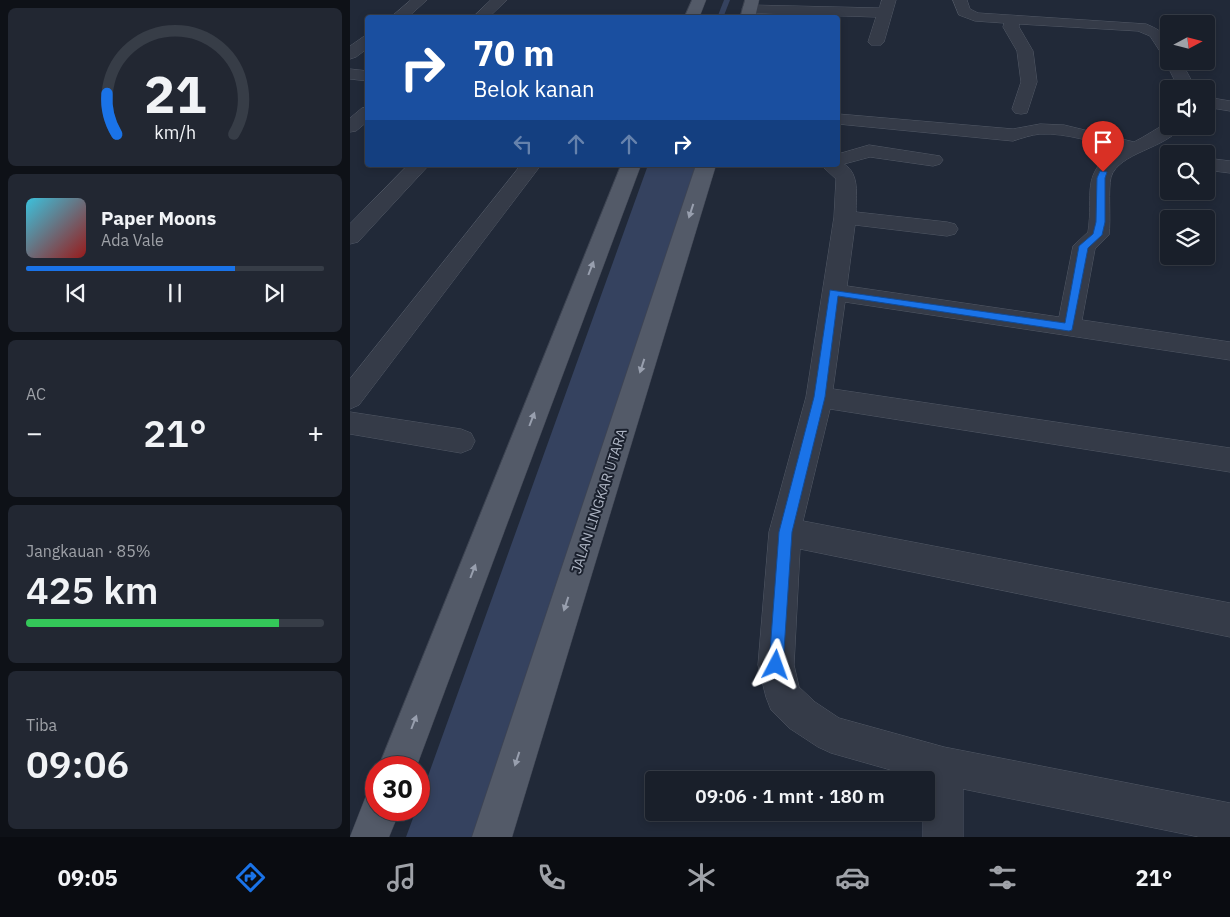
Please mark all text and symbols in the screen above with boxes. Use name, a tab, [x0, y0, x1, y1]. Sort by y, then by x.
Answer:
north arrow	[1160, 15, 1215, 70]
map controls	[1160, 15, 1215, 265]
text: 70 m	[473, 30, 555, 76]
icon: right	[390, 35, 455, 100]
text: 21	[144, 60, 206, 127]
text: Belok kanan	[473, 74, 595, 103]
button: sound	[1160, 80, 1215, 135]
text: km/h	[154, 121, 196, 144]
pin	[1082, 121, 1124, 172]
icon: arrive	[1089, 128, 1117, 156]
icon: left	[509, 130, 537, 158]
icon: ahead	[562, 130, 590, 158]
icon: ahead	[615, 130, 643, 158]
icon: right	[668, 130, 696, 158]
button: search	[1160, 145, 1215, 200]
one-way arrow	[687, 204, 695, 219]
text: Paper Moons	[101, 206, 216, 230]
button: layers	[1160, 210, 1215, 265]
text: Ada Vale	[101, 230, 164, 250]
one-way arrow	[587, 260, 595, 275]
icon: previous	[62, 279, 90, 307]
icon: pause	[161, 279, 189, 307]
icon: next	[260, 279, 288, 307]
one-way arrow	[638, 359, 645, 374]
text: AC	[26, 384, 46, 404]
text: 21°	[143, 408, 207, 457]
one-way arrow	[528, 411, 536, 426]
text: −	[26, 414, 43, 451]
text: +	[307, 414, 324, 451]
street label: JALAN LINGKAR UTARA	[567, 426, 631, 576]
text: Jangkauan · 85%	[26, 541, 151, 561]
one-way arrow	[470, 563, 477, 578]
text: 425 km	[26, 565, 158, 614]
one-way arrow	[562, 597, 569, 612]
position arrow	[749, 638, 801, 690]
one-way arrow	[410, 714, 418, 729]
text: Tiba	[26, 715, 57, 735]
text: 09:06	[26, 739, 129, 788]
one-way arrow	[512, 752, 520, 767]
speed limit sign: 30	[365, 756, 430, 821]
text: 09:06 · 1 mnt · 180 m	[695, 784, 885, 808]
icon: directions	[233, 860, 268, 895]
icon: music	[384, 860, 419, 895]
icon: phone	[534, 860, 569, 895]
icon: climate	[684, 860, 719, 895]
icon: car	[835, 860, 870, 895]
icon: filters	[985, 860, 1020, 895]
text: 09:05	[58, 863, 118, 892]
text: 21°	[1135, 863, 1172, 892]

